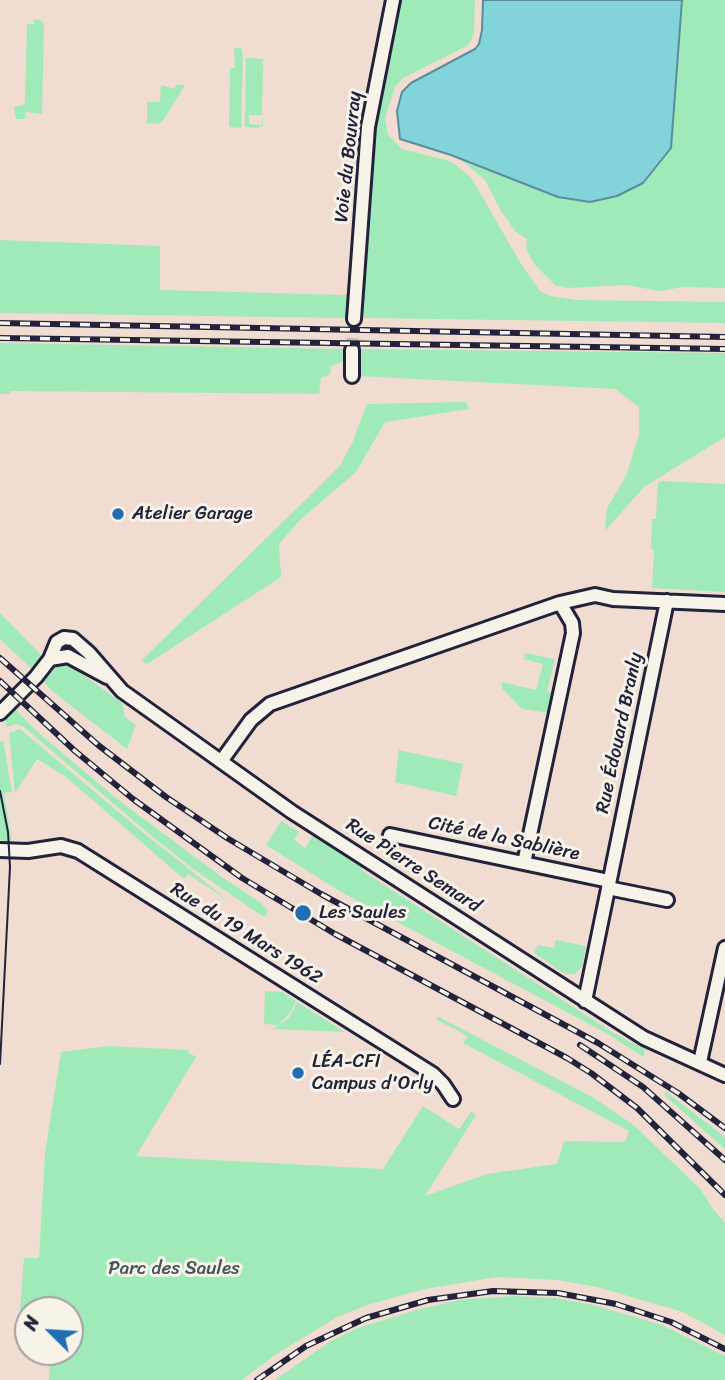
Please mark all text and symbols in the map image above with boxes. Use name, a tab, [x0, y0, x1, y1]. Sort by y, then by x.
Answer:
street label: Voie du Bouvray	[331, 90, 367, 224]
place label: Atelier Garage	[132, 503, 253, 525]
marker: Atelier Garage	[110, 506, 126, 522]
street label: Rue Édouard Branly	[592, 650, 648, 816]
street label: Cité de la Sablière	[426, 812, 582, 866]
street label: Rue Pierre Semard	[341, 814, 485, 918]
street label: Rue du 19 Mars 1962	[166, 878, 326, 990]
place label: Les Saules	[319, 902, 406, 924]
marker: Les Saules	[293, 903, 313, 923]
place label: LÉA-CFI Campus d'Orly	[312, 1051, 433, 1095]
marker: LÉA-CFI Campus d'Orly	[290, 1065, 306, 1081]
park label: Parc des Saules	[108, 1258, 240, 1280]
north arrow	[14, 1296, 84, 1366]
text: N	[13, 1310, 49, 1336]

